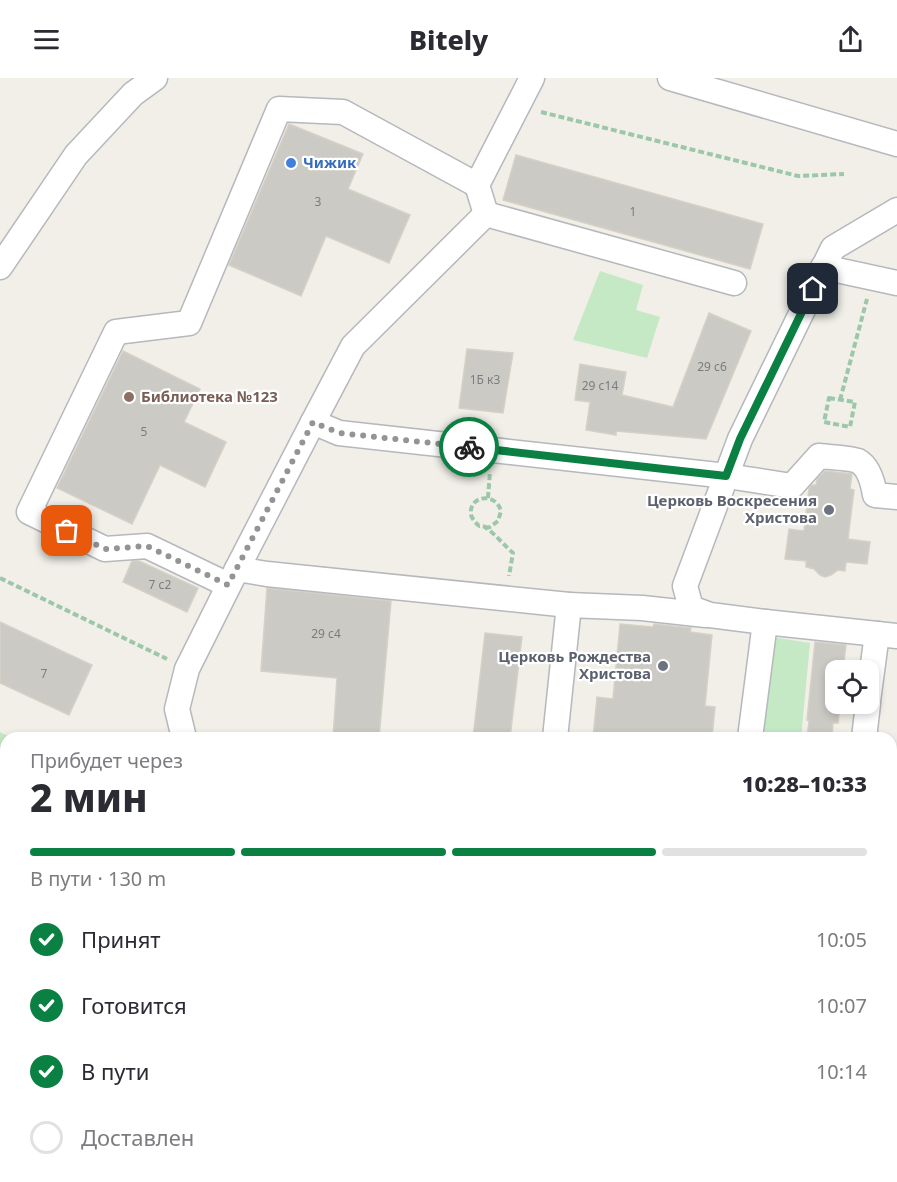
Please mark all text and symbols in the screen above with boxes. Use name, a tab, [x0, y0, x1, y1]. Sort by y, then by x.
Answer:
text: Bitely	[409, 21, 488, 58]
icon: menu	[30, 23, 63, 56]
icon: share	[834, 23, 867, 56]
place label: Чижик	[303, 152, 357, 172]
marker: Чижик	[284, 156, 298, 170]
house number: 3	[315, 193, 322, 210]
house number: 1	[630, 203, 636, 220]
pin	[787, 263, 838, 314]
icon: home	[796, 272, 829, 305]
house number: 29 с6	[697, 358, 727, 375]
house number: 1Б к3	[470, 371, 500, 388]
house number: 29 с14	[582, 377, 618, 394]
place label: Библиотека №123	[141, 386, 278, 406]
marker: Библиотека №123	[122, 390, 136, 404]
courier	[439, 417, 499, 477]
house number: 5	[141, 423, 148, 440]
icon: bike	[453, 431, 486, 464]
place label: Церковь Воскресения Христова	[647, 490, 817, 527]
marker: Церковь Воскресения Христова	[822, 503, 836, 517]
pin	[41, 505, 92, 556]
icon: bag	[50, 514, 83, 547]
house number: 7 с2	[149, 576, 172, 593]
house number: 29 с4	[311, 625, 341, 642]
place label: Церковь Рождества Христова	[498, 646, 651, 683]
marker: Церковь Рождества Христова	[656, 659, 670, 673]
map controls	[825, 660, 879, 714]
button: locate	[825, 660, 879, 714]
house number: 7	[41, 665, 48, 682]
text: Прибудет через	[30, 747, 183, 774]
text: 10:28–10:33	[742, 768, 867, 798]
text: 2 мин	[30, 770, 148, 823]
text: В пути · 130 m	[30, 865, 166, 892]
icon: check	[30, 923, 63, 956]
text: Принят	[81, 924, 161, 954]
text: 10:05	[816, 926, 867, 953]
icon: check	[30, 989, 63, 1022]
text: Готовится	[81, 990, 187, 1020]
text: 10:07	[816, 992, 867, 1019]
icon: check	[30, 1055, 63, 1088]
text: В пути	[81, 1056, 149, 1086]
text: 10:14	[816, 1058, 867, 1085]
text: Доставлен	[81, 1122, 194, 1152]

